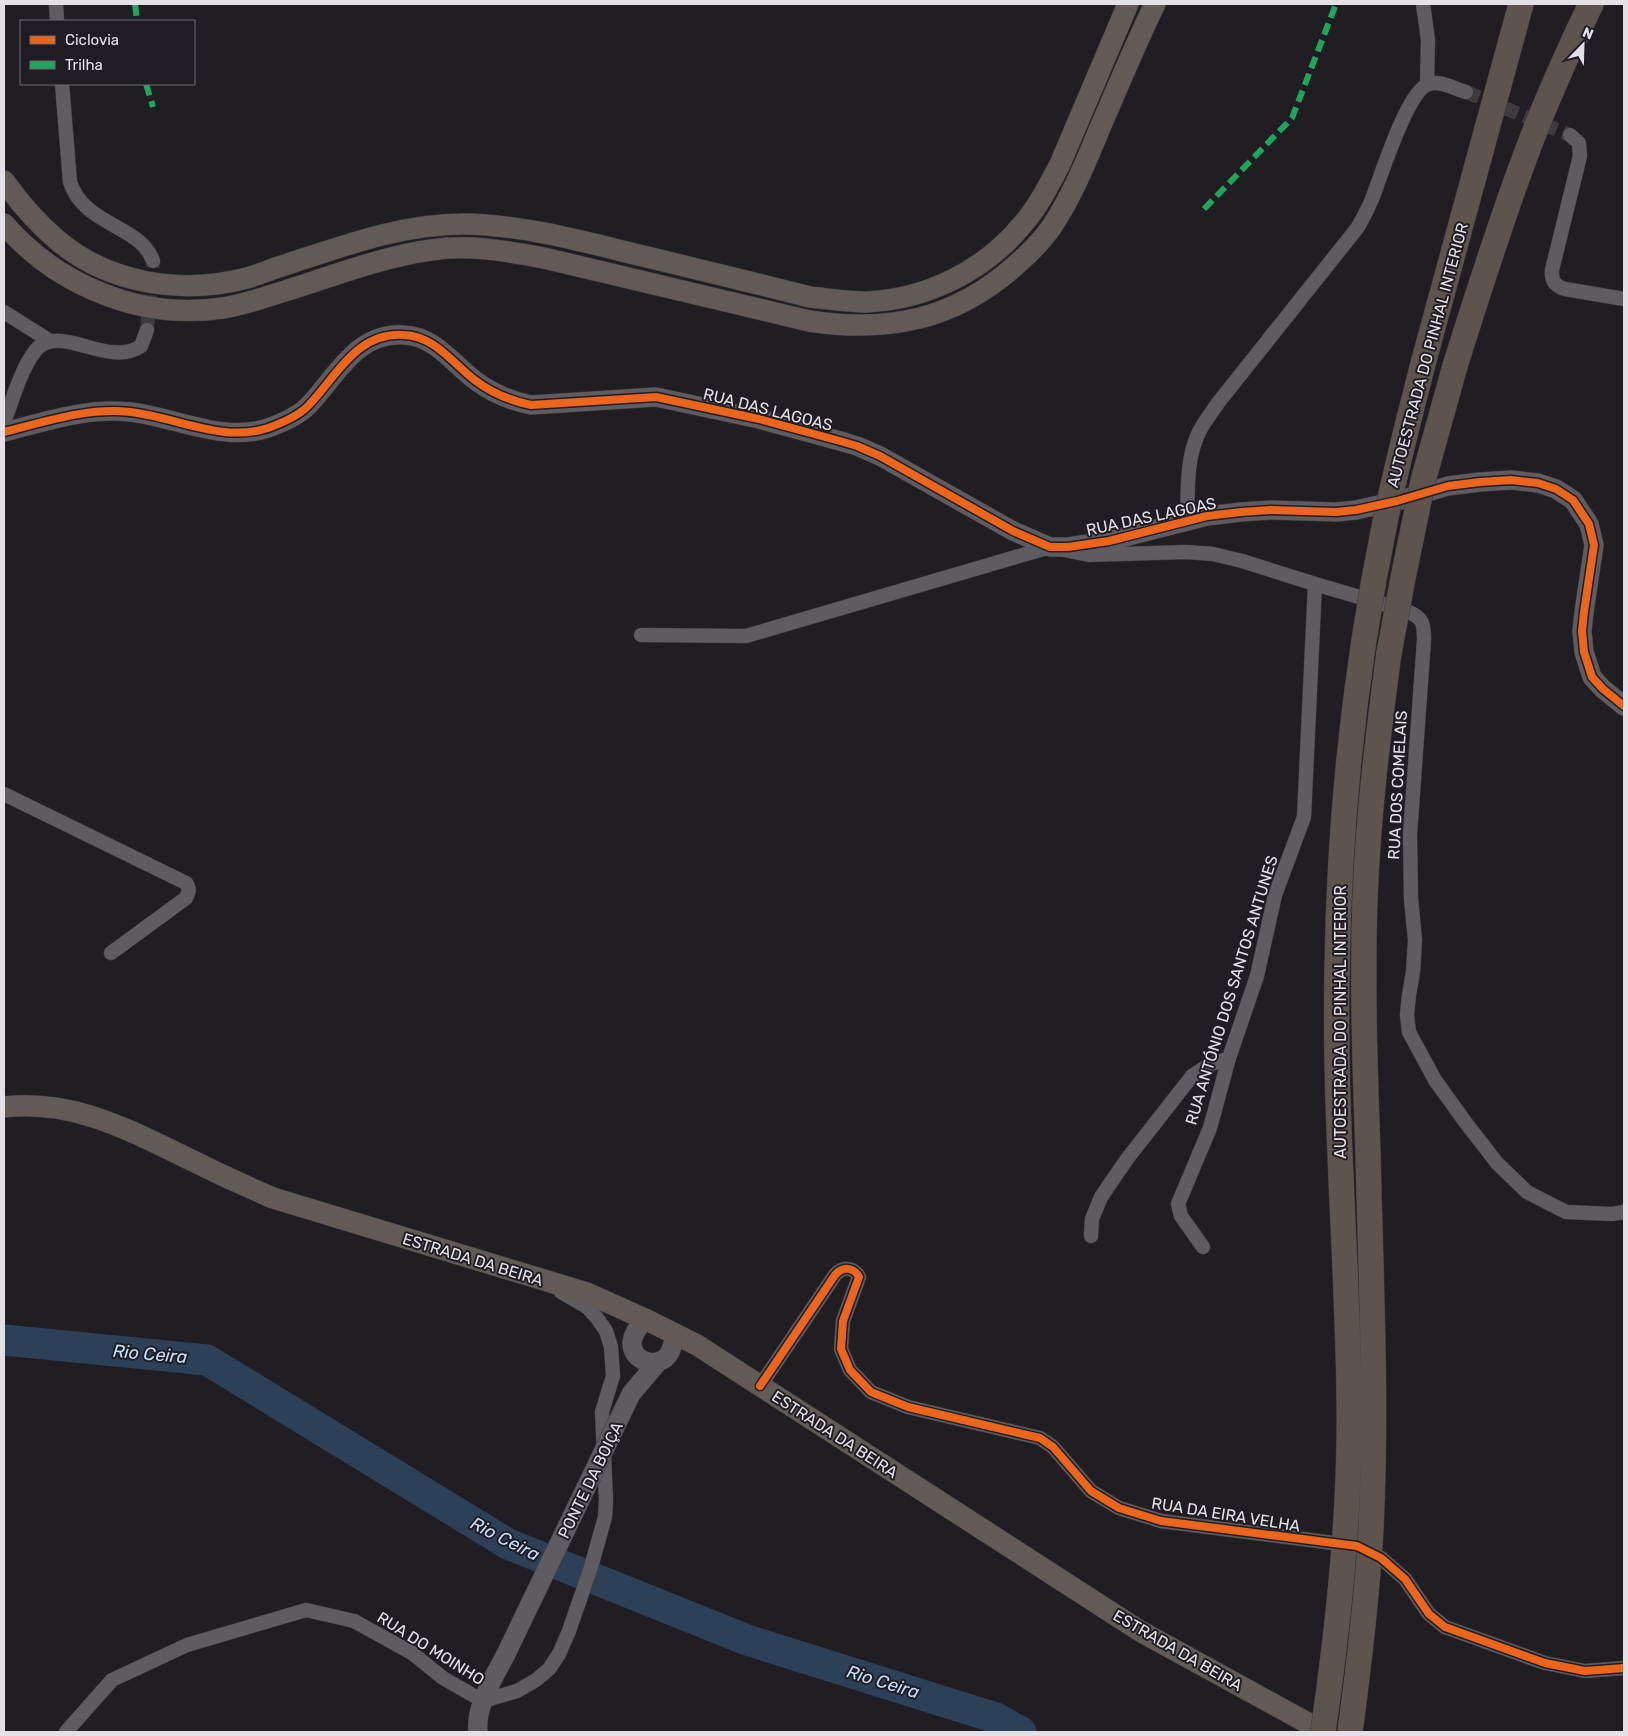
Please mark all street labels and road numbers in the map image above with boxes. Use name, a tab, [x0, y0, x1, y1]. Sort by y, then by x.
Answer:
street label: AUTOESTRADA DO PINHAL INTERIOR	[1383, 221, 1472, 490]
street label: RUA DAS LAGOAS	[701, 384, 835, 435]
street label: RUA DAS LAGOAS	[1084, 493, 1218, 540]
street label: RUA DOS COMELAIS	[1384, 710, 1411, 860]
street label: RUA ANTÓNIO DOS SANTOS ANTUNES	[1180, 853, 1282, 1127]
street label: AUTOESTRADA DO PINHAL INTERIOR	[1331, 885, 1350, 1159]
street label: ESTRADA DA BEIRA	[400, 1229, 546, 1290]
street label: ESTRADA DA BEIRA	[768, 1387, 901, 1482]
street label: PONTE DA BOIÇA	[554, 1419, 627, 1542]
street label: RUA DA EIRA VELHA	[1150, 1493, 1302, 1536]
street label: ESTRADA DA BEIRA	[1110, 1606, 1246, 1695]
street label: RUA DO MOINHO	[374, 1608, 488, 1689]

